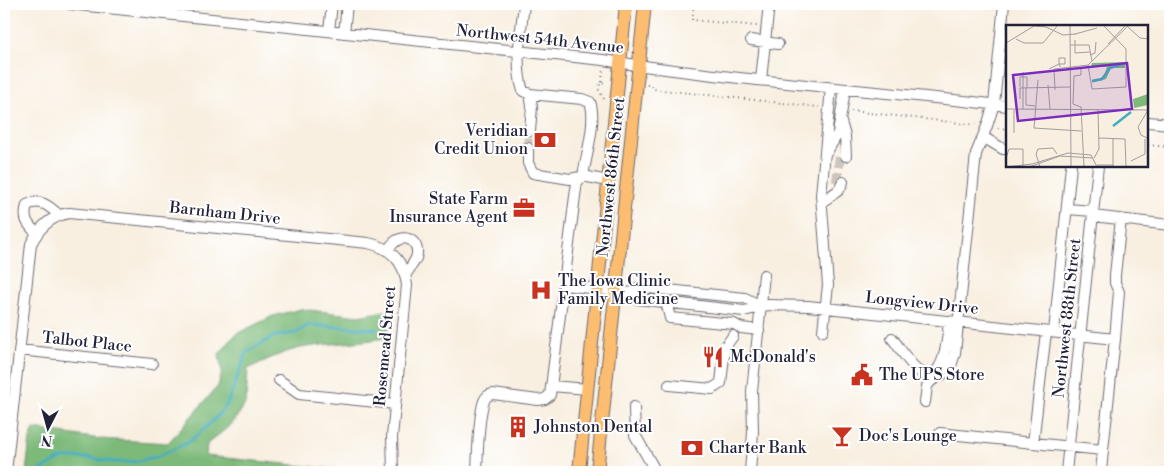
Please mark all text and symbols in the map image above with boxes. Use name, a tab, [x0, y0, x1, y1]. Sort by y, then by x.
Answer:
street label: Northwest 54th Avenue	[455, 20, 625, 58]
inset map	[1006, 25, 1149, 168]
street label: Northwest 86th Street	[593, 96, 629, 258]
place label: Veridian Credit Union	[434, 121, 528, 159]
bank icon: Veridian Credit Union	[532, 127, 558, 153]
place label: State Farm Insurance Agent	[390, 189, 508, 227]
office icon: State Farm Insurance Agent	[511, 195, 537, 221]
street label: Barnham Drive	[167, 197, 282, 229]
street label: Northwest 88th Street	[1049, 237, 1085, 399]
place label: The Iowa Clinic Family Medicine	[558, 271, 678, 309]
hospital icon: The Iowa Clinic Family Medicine	[528, 277, 554, 303]
street label: Rosemead Street	[370, 285, 400, 407]
street label: Longview Drive	[864, 287, 980, 319]
street label: Talbot Place	[41, 327, 133, 357]
restaurant icon: McDonald's	[700, 344, 726, 370]
place label: McDonald's	[730, 347, 816, 367]
public building icon: The UPS Store	[849, 362, 875, 388]
place label: The UPS Store	[879, 365, 985, 385]
north arrow	[22, 404, 72, 454]
building icon: Johnston Dental	[505, 414, 531, 440]
place label: Johnston Dental	[533, 417, 652, 437]
bar icon: Doc's Lounge	[829, 423, 855, 449]
place label: Doc's Lounge	[859, 426, 957, 446]
text: N	[40, 430, 53, 449]
bank icon: Charter Bank	[679, 435, 705, 461]
place label: Charter Bank	[709, 438, 808, 458]

